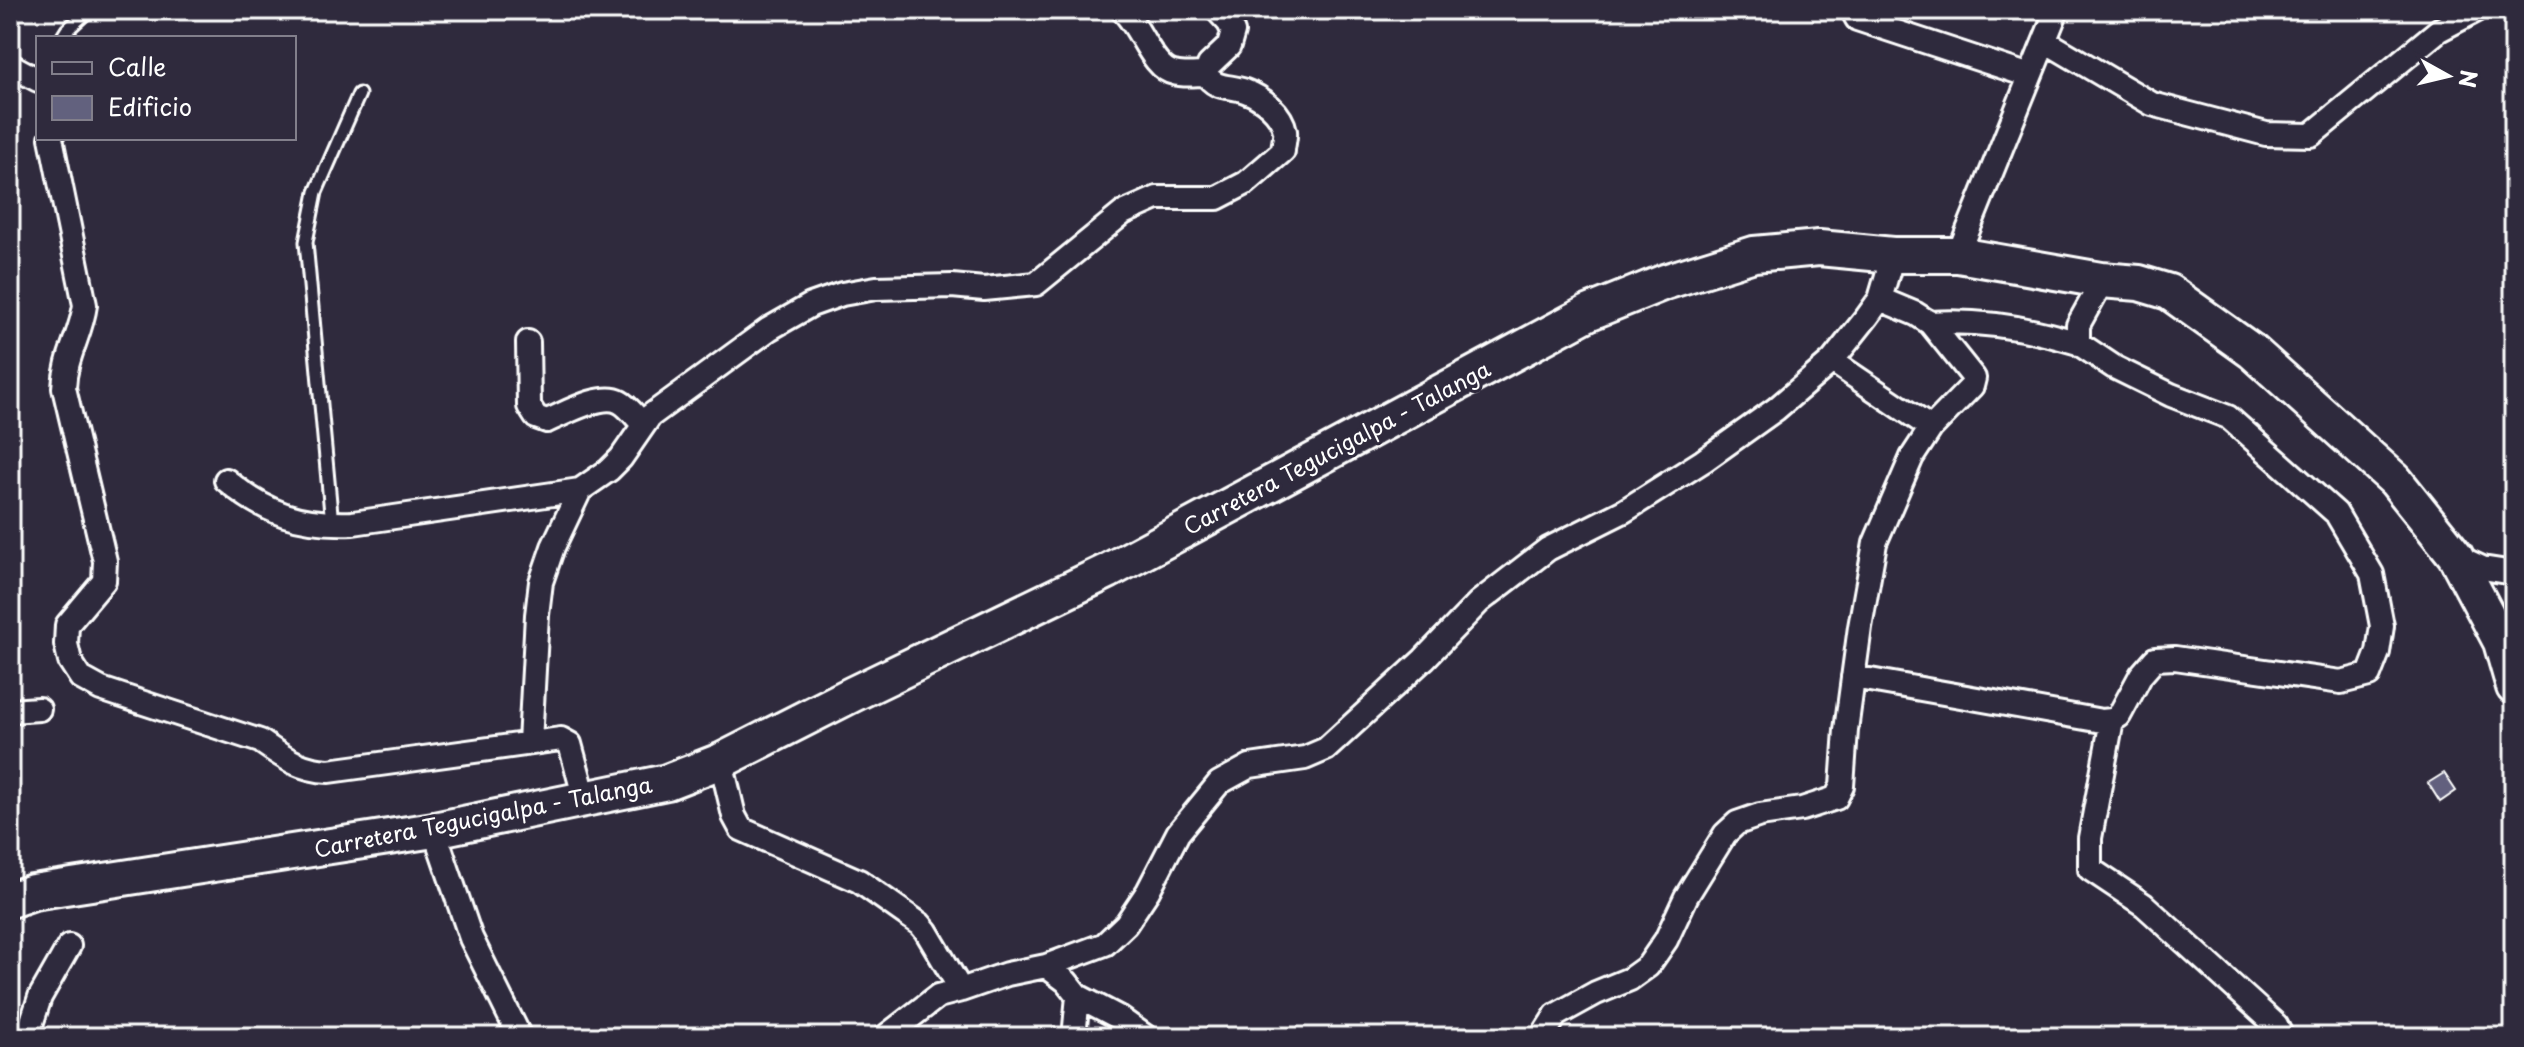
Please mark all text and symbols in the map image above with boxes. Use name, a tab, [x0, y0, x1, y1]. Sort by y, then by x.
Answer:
legend	[36, 36, 296, 140]
north arrow	[2408, 36, 2488, 116]
text: Calle	[108, 48, 166, 84]
text: N	[2452, 68, 2487, 90]
text: Edificio	[108, 88, 192, 124]
street label: Carretera Tegucigalpa - Talanga	[1177, 351, 1496, 542]
street label: Carretera Tegucigalpa - Talanga	[311, 766, 655, 865]

